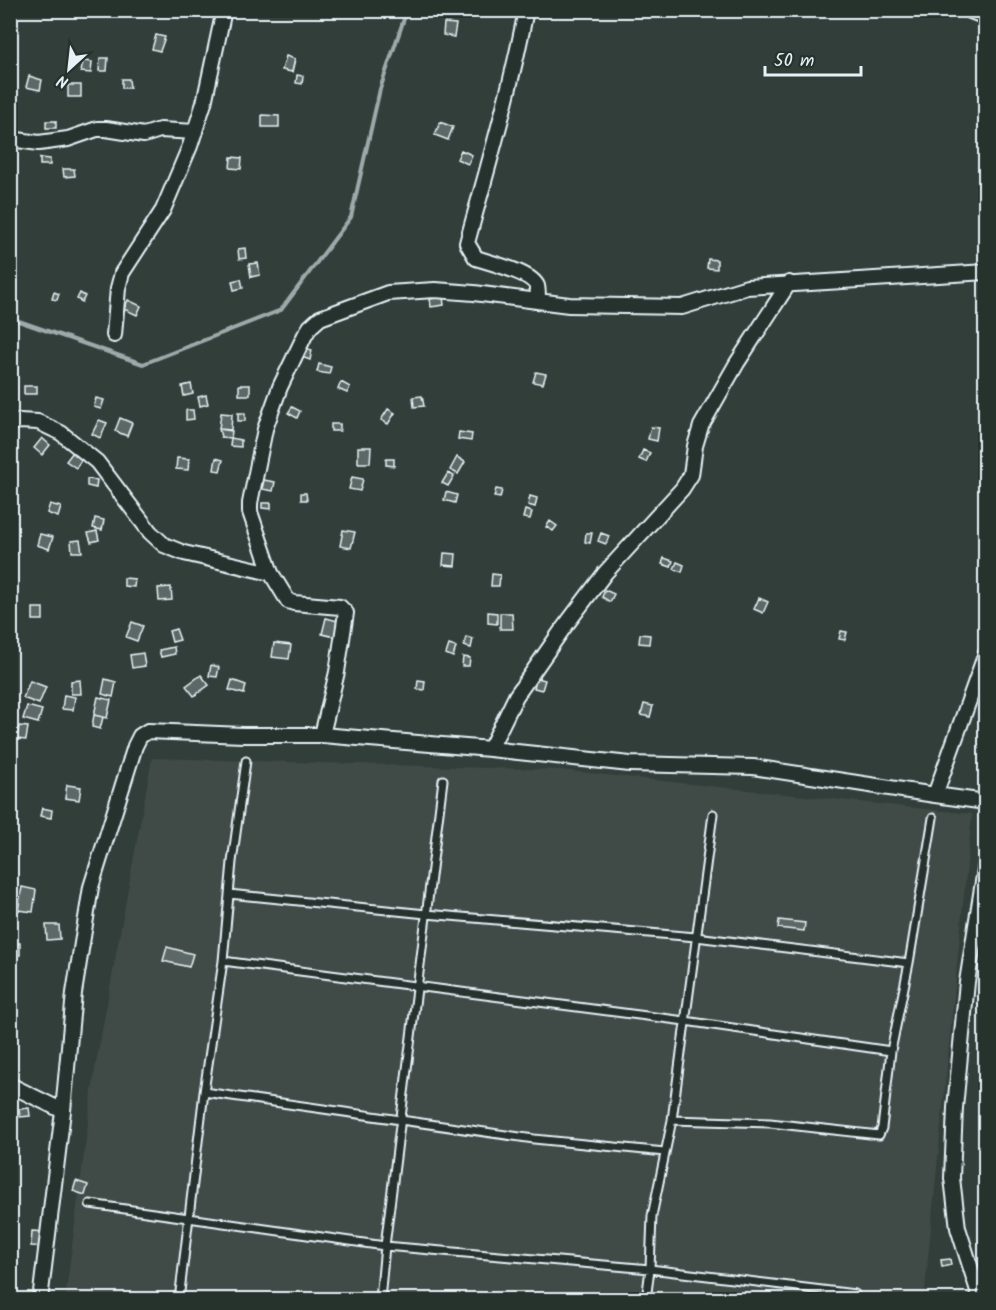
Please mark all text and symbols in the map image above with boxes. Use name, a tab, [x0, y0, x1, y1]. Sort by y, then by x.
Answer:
north arrow	[39, 39, 99, 99]
scale bar	[765, 39, 861, 77]
text: 50 m	[774, 47, 814, 76]
text: N	[53, 68, 73, 94]

